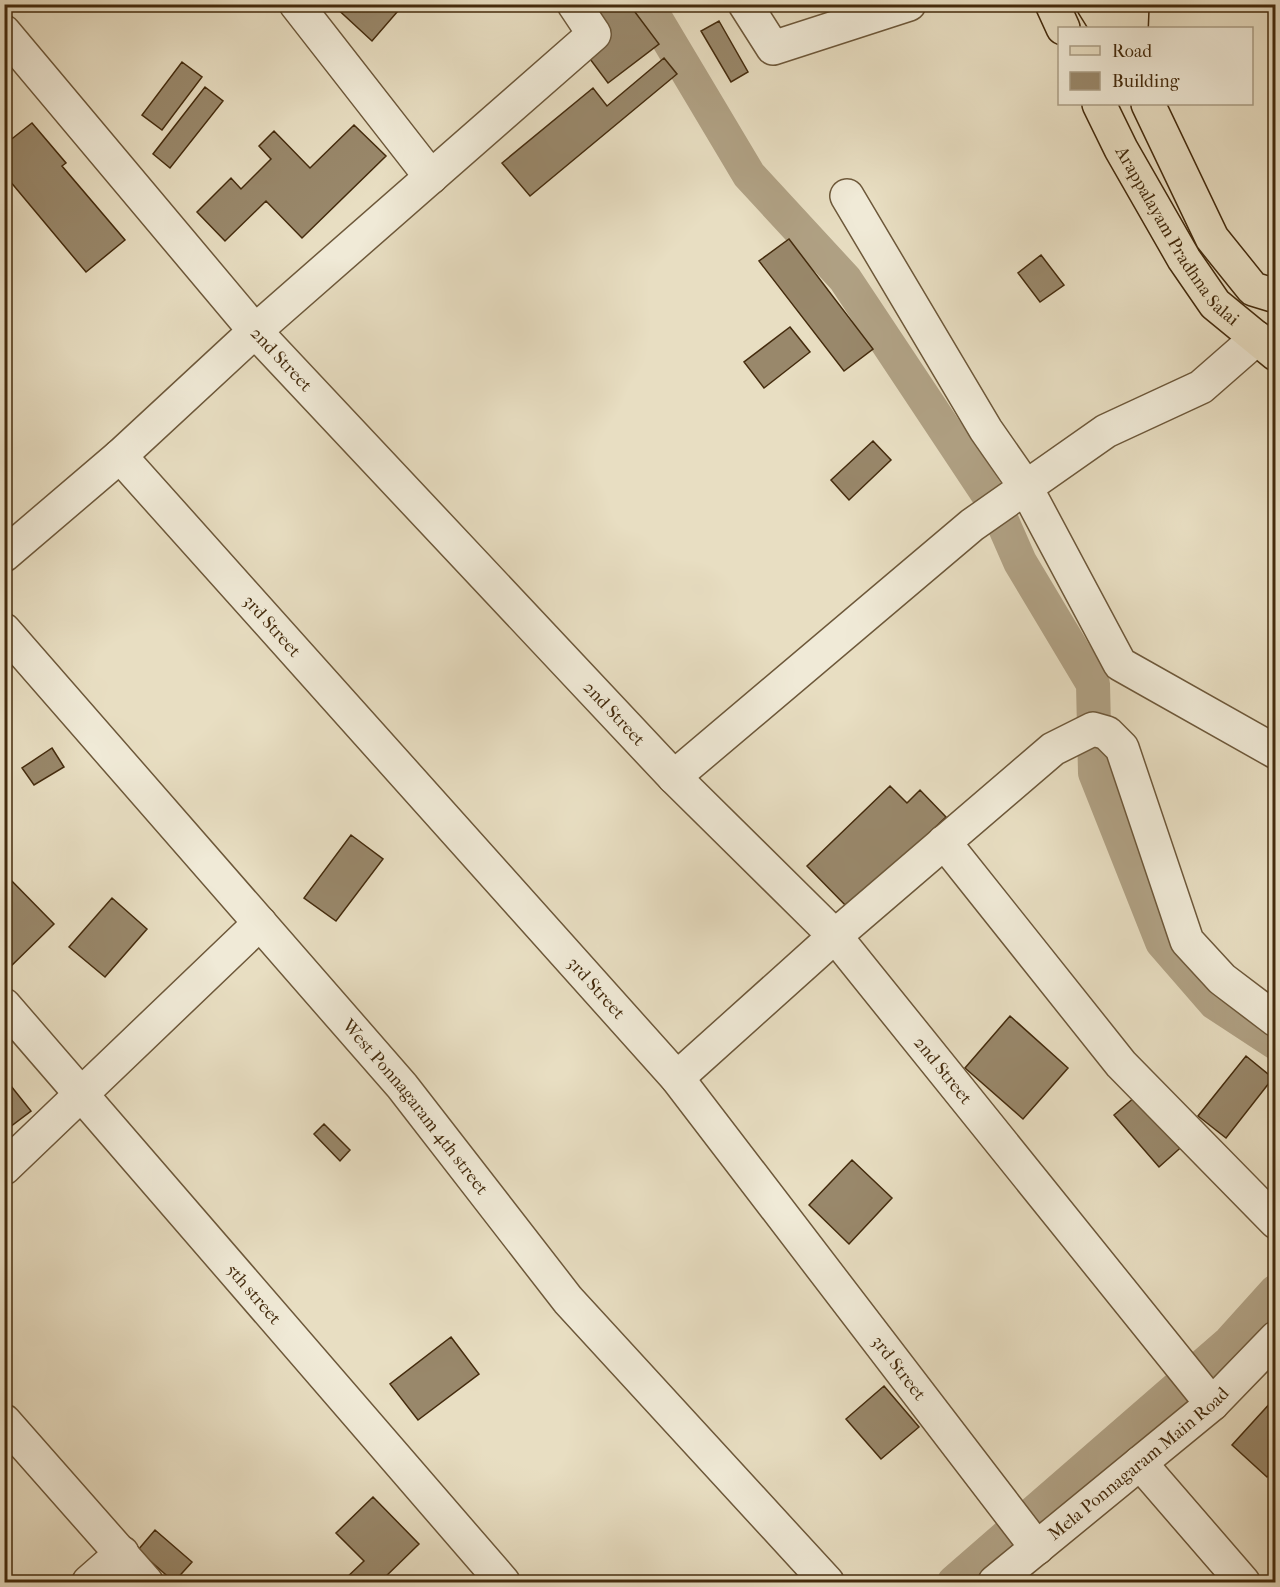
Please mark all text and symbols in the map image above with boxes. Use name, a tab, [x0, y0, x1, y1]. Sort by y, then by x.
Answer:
legend	[1058, 27, 1253, 105]
text: Road	[1112, 41, 1152, 62]
text: Building	[1112, 71, 1180, 92]
street label: Arappalayam Pradhna Salai	[1111, 142, 1244, 330]
street label: 2nd Street	[246, 322, 317, 396]
street label: 3rd Street	[239, 591, 306, 662]
street label: 2nd Street	[579, 677, 650, 750]
street label: 3rd Street	[563, 953, 630, 1024]
street label: West Ponnagaram 4th street	[337, 1014, 493, 1199]
street label: 2nd Street	[910, 1032, 977, 1109]
street label: 5th street	[222, 1259, 286, 1329]
street label: 3rd Street	[868, 1331, 931, 1405]
street label: Mela Ponnagaram Main Road	[1044, 1383, 1233, 1545]

